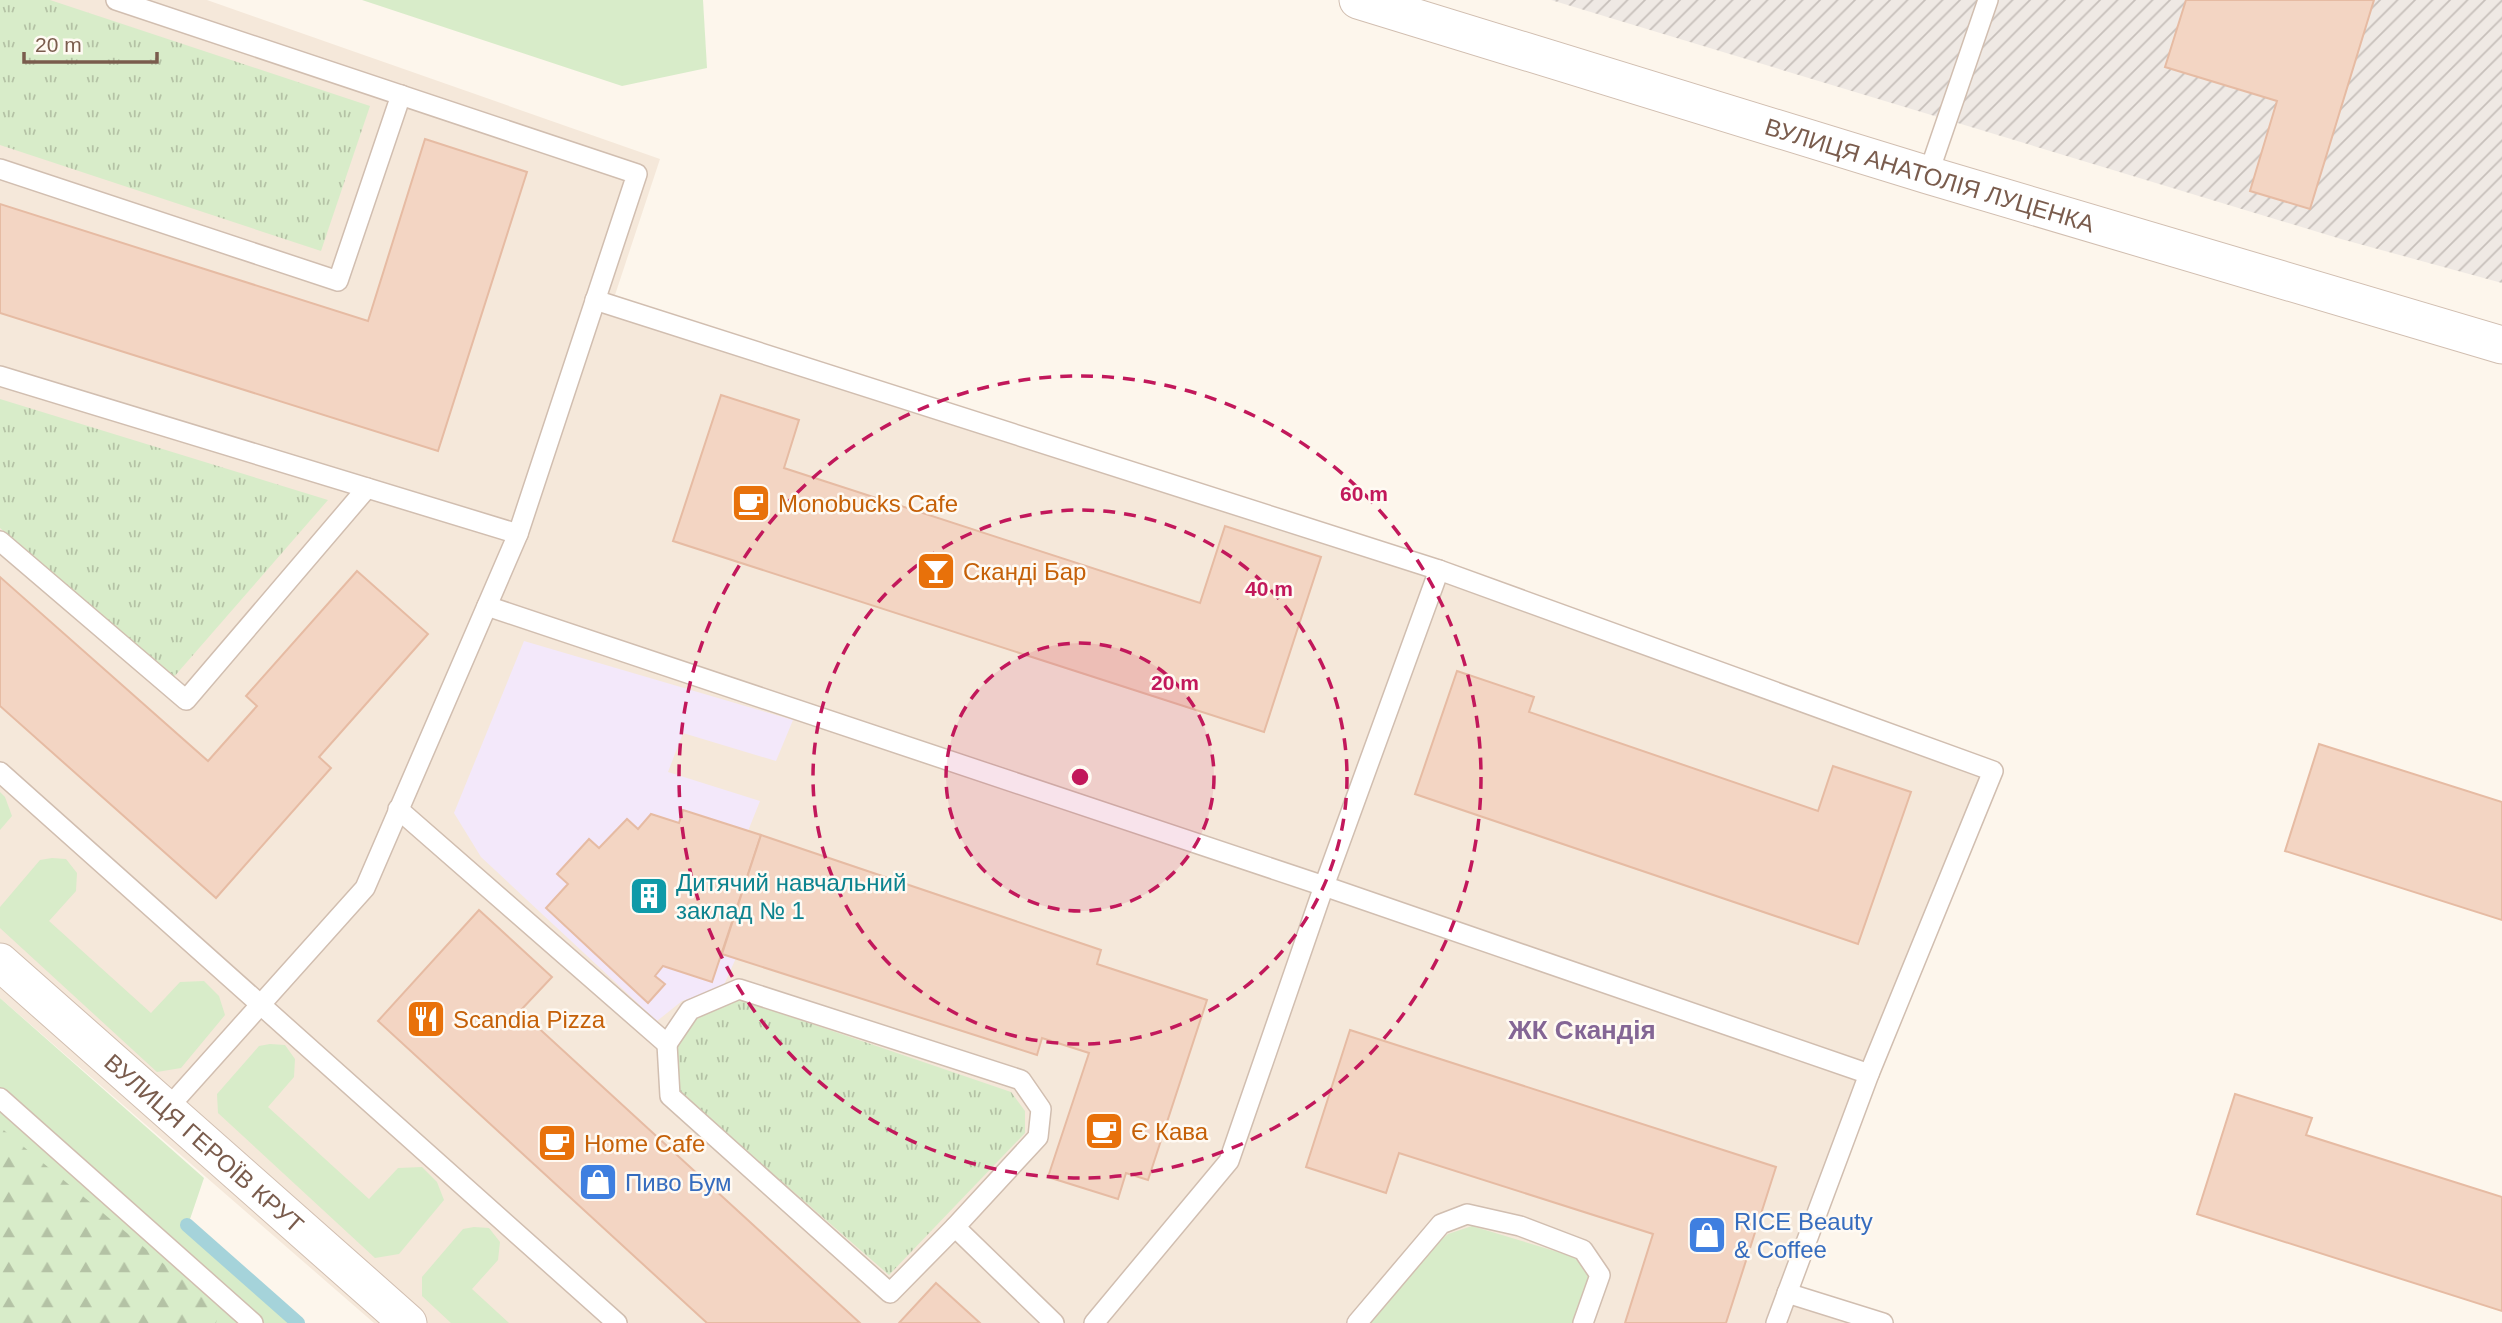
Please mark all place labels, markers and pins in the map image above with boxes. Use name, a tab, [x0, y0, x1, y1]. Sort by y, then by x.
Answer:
cafe icon: Monobucks Cafe	[730, 482, 772, 524]
place label: Monobucks Cafe	[778, 490, 958, 517]
bar icon: Сканді Бар	[915, 550, 957, 592]
place label: Сканді Бар	[963, 558, 1086, 585]
centre of rings	[1068, 765, 1092, 789]
place label: Дитячий навчальний заклад № 1	[676, 869, 906, 924]
building icon: Дитячий навчальний заклад № 1	[628, 875, 670, 917]
restaurant icon: Scandia Pizza	[405, 998, 447, 1040]
place label: Scandia Pizza	[453, 1006, 606, 1033]
cafe icon: Є Кава	[1083, 1110, 1125, 1152]
place label: Є Кава	[1131, 1118, 1209, 1145]
cafe icon: Home Cafe	[536, 1122, 578, 1164]
place label: Home Cafe	[584, 1130, 705, 1157]
shop icon: Пиво Бум	[577, 1161, 619, 1203]
place label: Пиво Бум	[625, 1169, 732, 1196]
place label: RICE Beauty & Coffee	[1734, 1208, 1873, 1263]
shop icon: RICE Beauty & Coffee	[1686, 1214, 1728, 1256]

